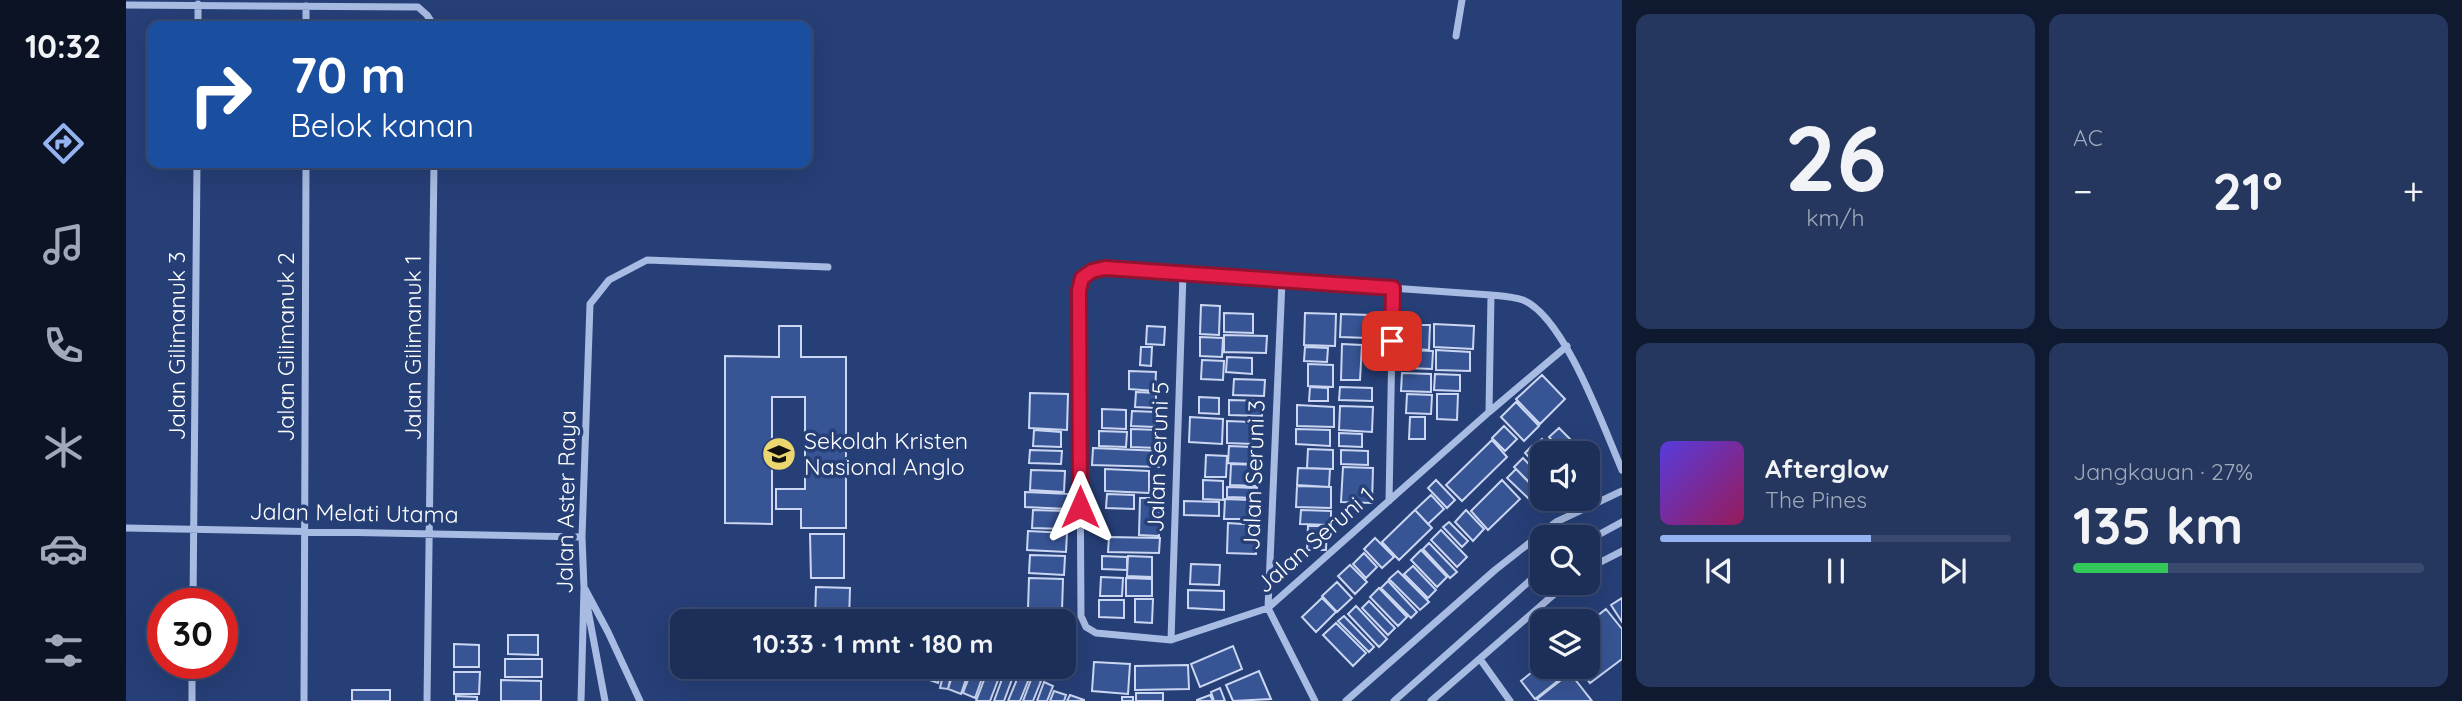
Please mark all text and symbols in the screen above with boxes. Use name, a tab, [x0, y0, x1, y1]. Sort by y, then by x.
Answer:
text: 10:32	[25, 26, 101, 66]
text: 70 m	[290, 44, 406, 105]
icon: right	[175, 49, 266, 140]
text: 26	[1784, 100, 1887, 214]
text: Belok kanan	[290, 105, 474, 145]
icon: directions	[39, 119, 88, 168]
text: AC	[2073, 123, 2103, 152]
text: 21°	[2213, 158, 2283, 223]
text: −	[2073, 167, 2093, 215]
text: +	[2403, 167, 2424, 215]
text: km/h	[1806, 203, 1865, 232]
icon: music	[39, 220, 88, 269]
street label: Jalan Gilimanuk 3	[162, 252, 191, 440]
street label: Jalan Gilimanuk 2	[271, 252, 300, 442]
street label: Jalan Gilimanuk 1	[398, 255, 427, 441]
pin	[1362, 311, 1422, 371]
icon: phone	[39, 321, 88, 370]
icon: arrive	[1373, 322, 1411, 360]
street label: Jalan Seruni 5	[1140, 381, 1175, 533]
street label: Jalan Seruni 3	[1236, 399, 1271, 551]
street label: Jalan Aster Raya	[549, 410, 582, 594]
icon: climate	[39, 423, 88, 472]
place label: Sekolah Kristen Nasional Anglo	[804, 426, 968, 481]
school or university icon: Sekolah Kristen Nasional Anglo	[760, 435, 798, 473]
map controls	[1530, 441, 1600, 679]
button: sound	[1530, 441, 1600, 511]
text: Afterglow	[1765, 452, 1889, 485]
text: Jangkauan · 27%	[2073, 457, 2253, 486]
position arrow	[1043, 470, 1117, 544]
street label: Jalan Seruni 1	[1250, 481, 1380, 599]
text: The Pines	[1765, 485, 1867, 514]
text: 135 km	[2073, 492, 2243, 557]
street label: Jalan Melati Utama	[249, 496, 459, 529]
icon: car	[39, 524, 88, 573]
button: search	[1530, 525, 1600, 595]
icon: previous	[1700, 552, 1738, 590]
icon: pause	[1817, 552, 1855, 590]
icon: next	[1934, 552, 1972, 590]
speed limit sign: 30	[147, 588, 238, 679]
button: layers	[1530, 609, 1600, 679]
icon: filters	[39, 626, 88, 675]
text: 10:33 · 1 mnt · 180 m	[753, 627, 993, 660]

